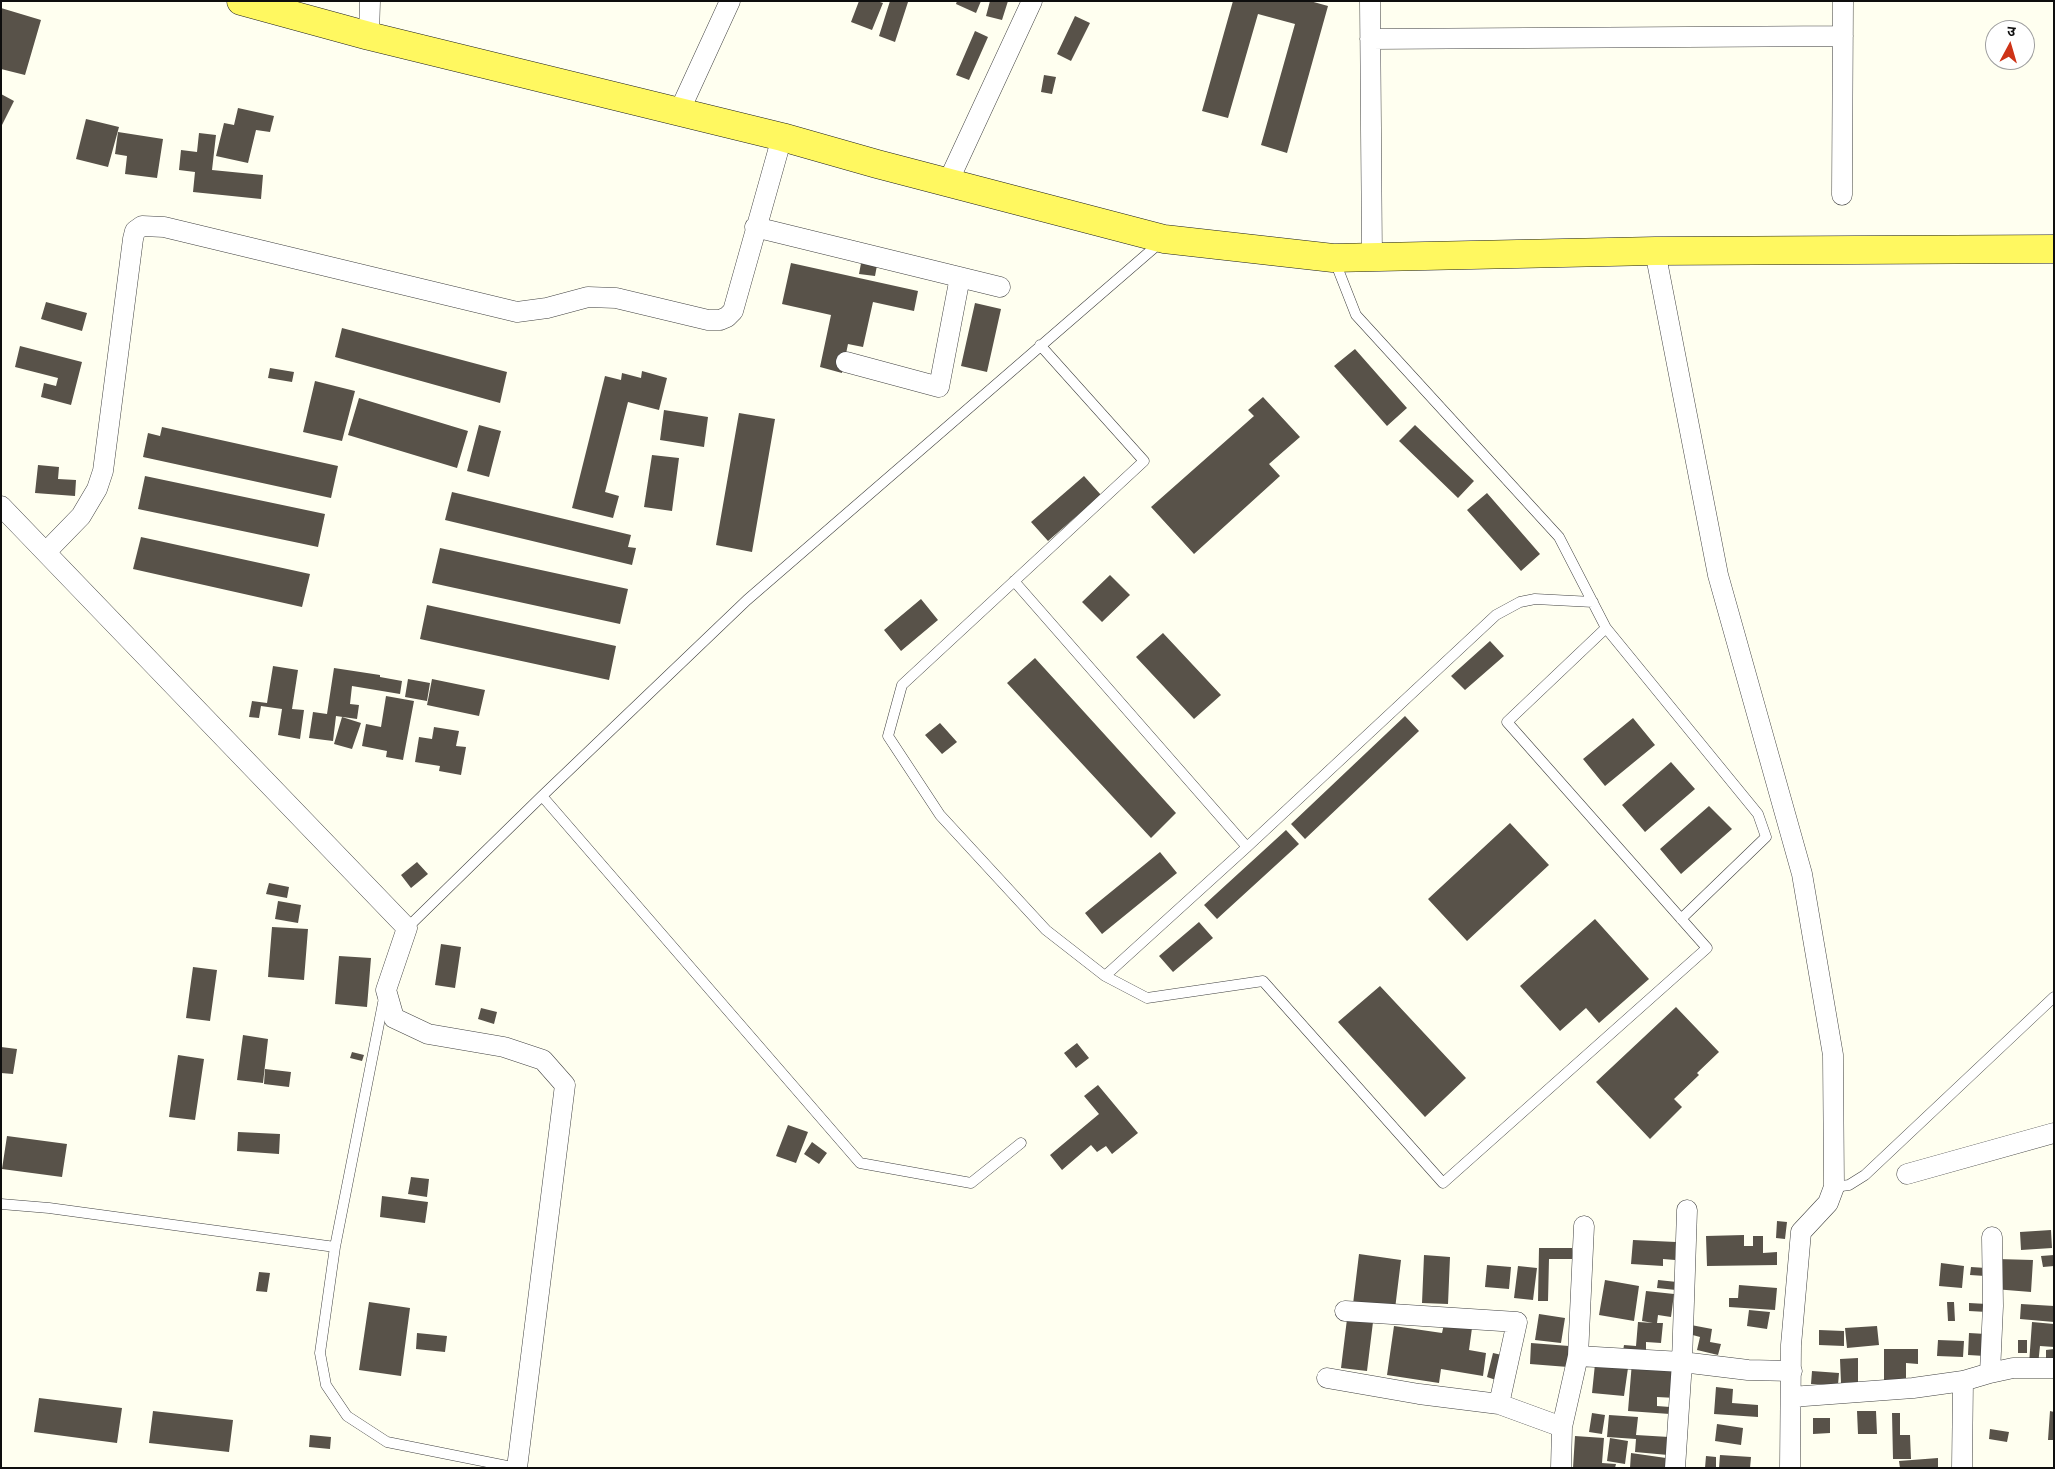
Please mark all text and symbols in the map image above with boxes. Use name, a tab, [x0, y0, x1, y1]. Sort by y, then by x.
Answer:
north arrow	[1985, 20, 2035, 70]
text: उ	[2006, 22, 2016, 40]

